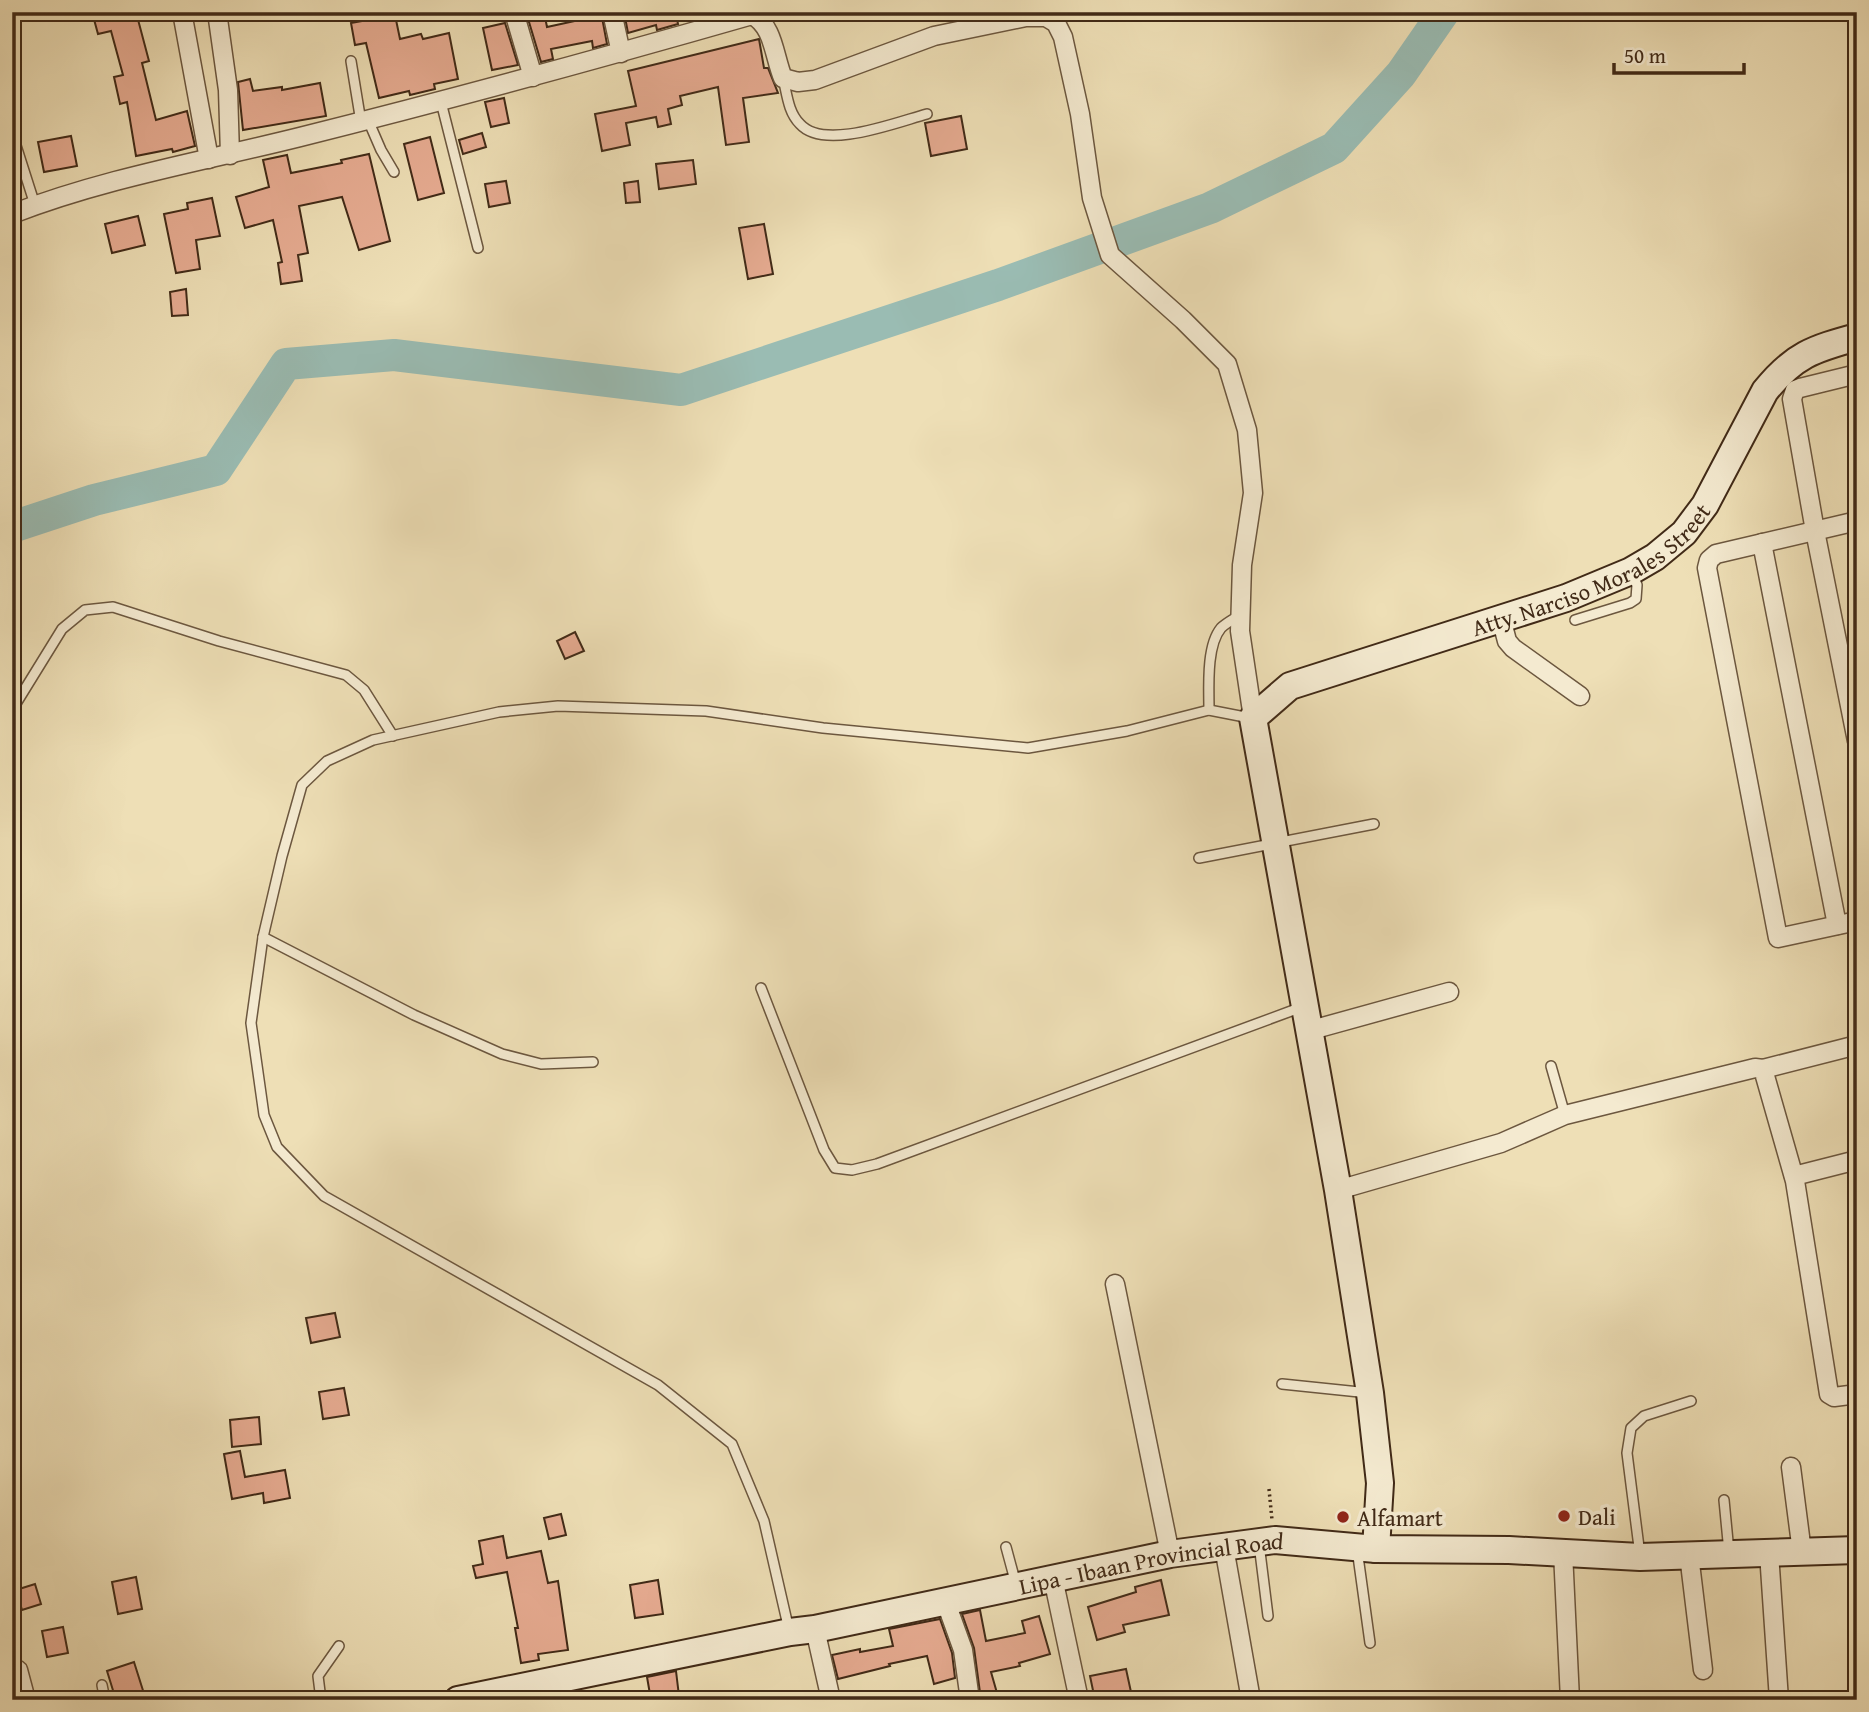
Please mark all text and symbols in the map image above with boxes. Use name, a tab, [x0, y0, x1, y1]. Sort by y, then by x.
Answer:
scale bar	[1614, 32, 1743, 76]
text: 50 m	[1624, 40, 1666, 71]
street label: Atty. Narciso Morales Street	[1467, 496, 1718, 644]
place label: Dali	[1578, 1500, 1616, 1533]
place label: Alfamart	[1357, 1501, 1443, 1534]
marker: Dali	[1556, 1508, 1572, 1524]
marker: Alfamart	[1335, 1509, 1351, 1525]
street label: Lipa - Ibaan Provincial Road	[1016, 1523, 1286, 1602]

